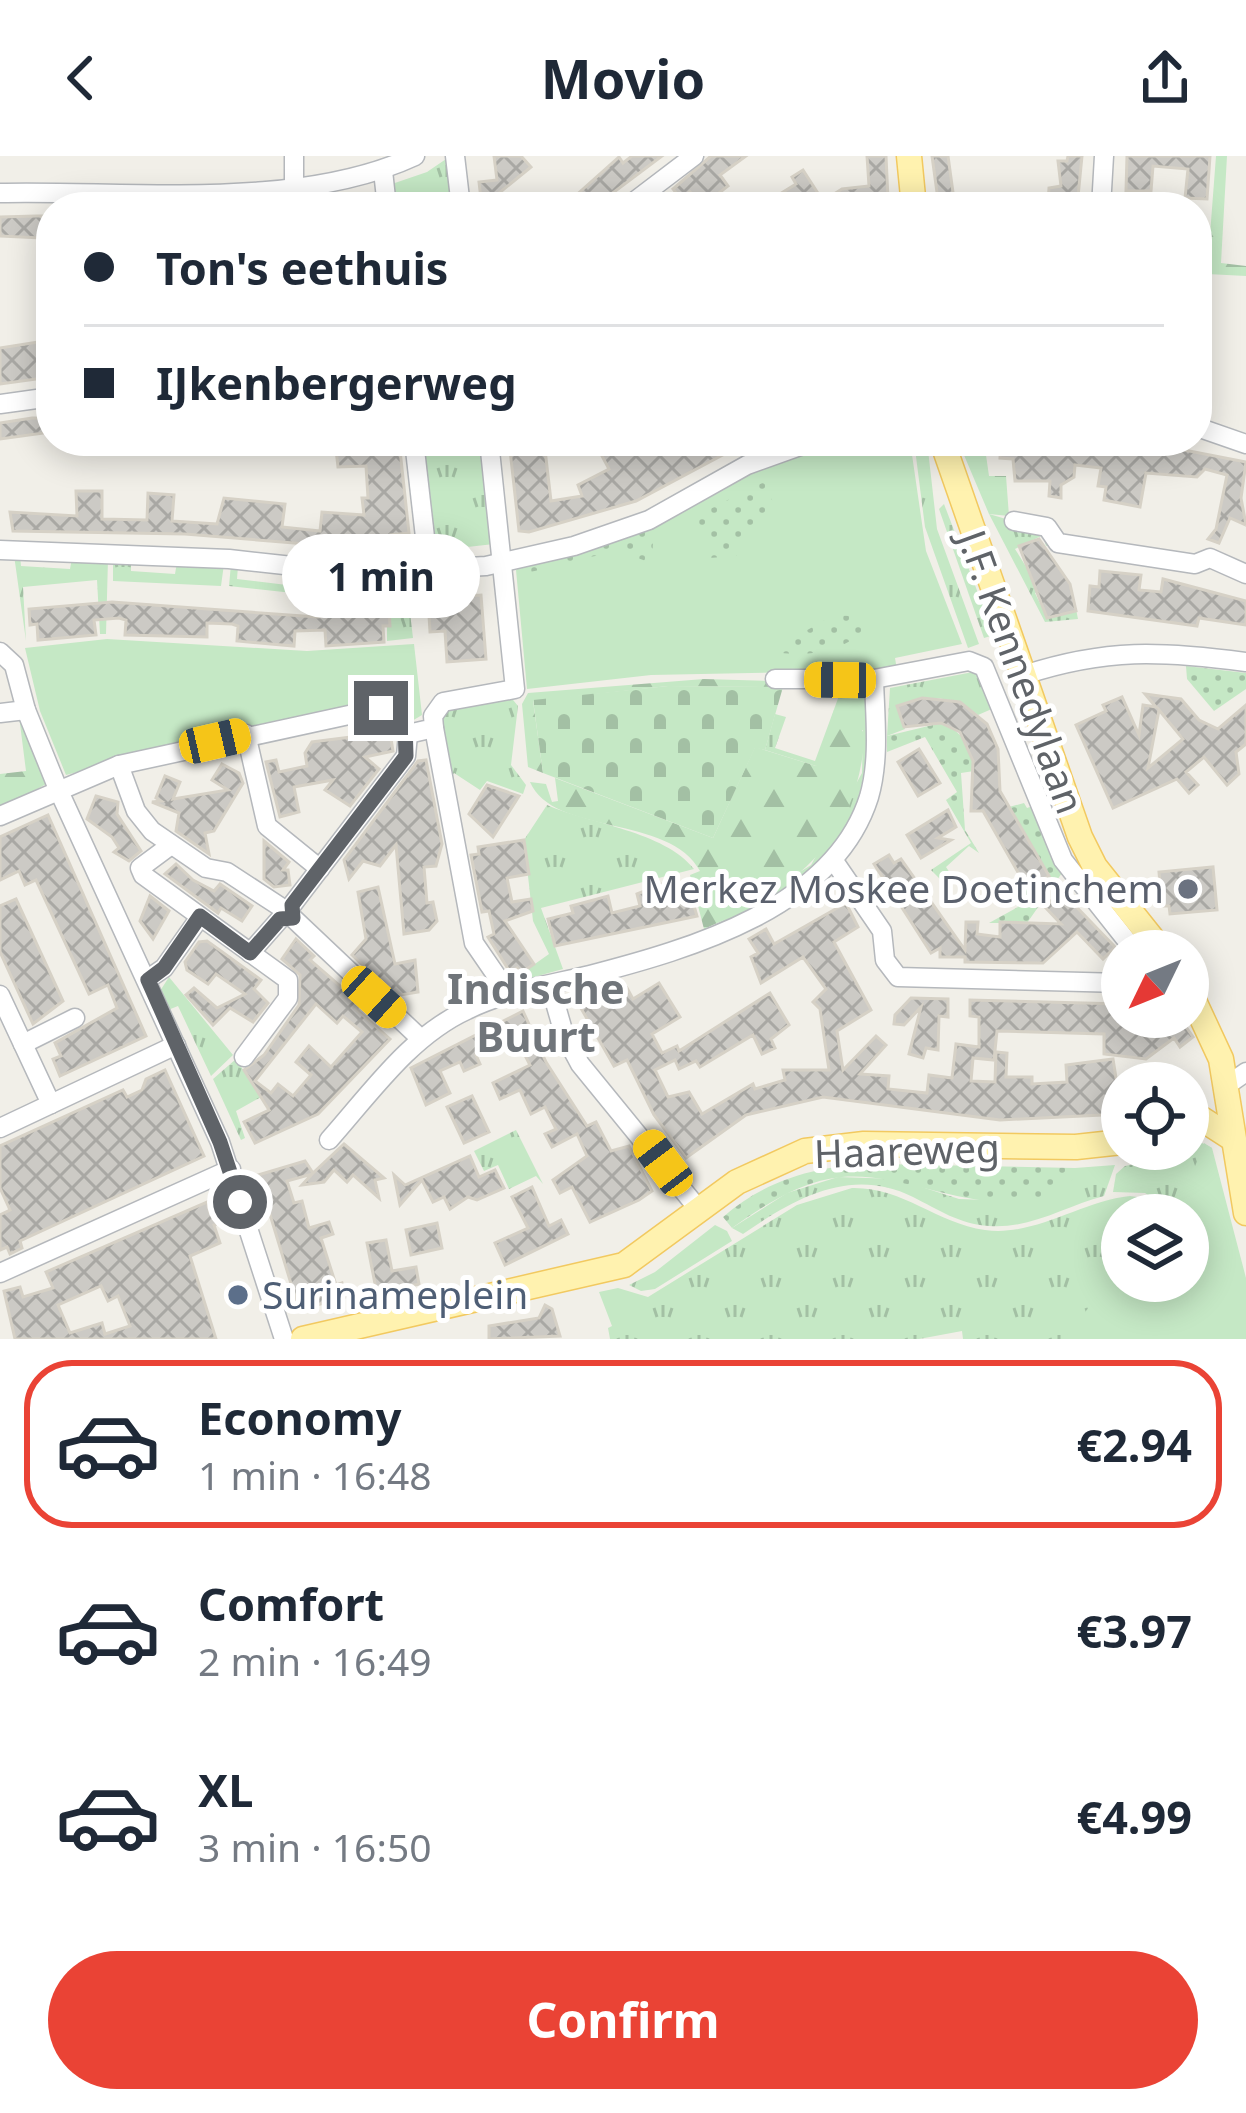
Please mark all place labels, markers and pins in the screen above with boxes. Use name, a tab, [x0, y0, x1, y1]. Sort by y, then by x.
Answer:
place label: Merkez Moskee Doetinchem	[643, 861, 1164, 914]
marker: Merkez Moskee Doetinchem	[1175, 876, 1201, 902]
place label: Surinameplein	[262, 1267, 528, 1320]
marker: Surinameplein	[225, 1282, 251, 1308]

